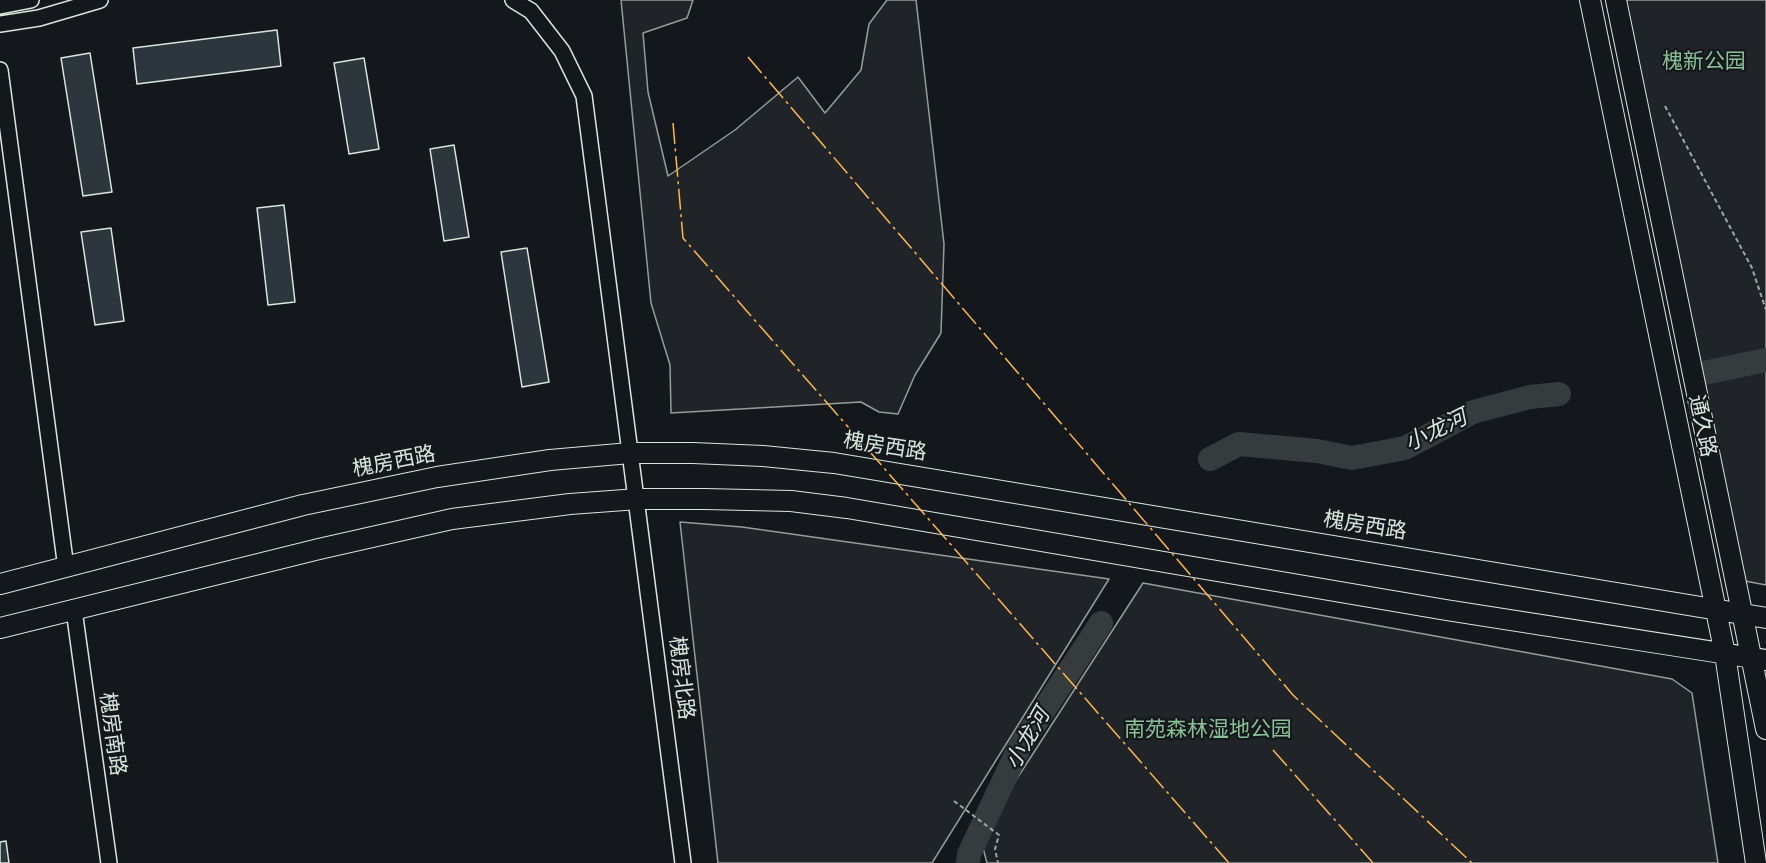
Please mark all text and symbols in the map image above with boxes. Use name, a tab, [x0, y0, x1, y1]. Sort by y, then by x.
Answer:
park label: 槐新公园	[1662, 49, 1746, 75]
street label: 通久路	[1683, 393, 1721, 459]
water label: 小龙河	[1401, 405, 1471, 457]
street label: 槐房西路	[842, 428, 928, 466]
street label: 槐房西路	[350, 442, 438, 482]
street label: 槐房西路	[1322, 507, 1408, 545]
street label: 槐房北路	[663, 635, 699, 721]
street label: 槐房南路	[94, 691, 130, 777]
water label: 小龙河	[1000, 704, 1056, 774]
park label: 南苑森林湿地公园	[1124, 717, 1292, 743]

